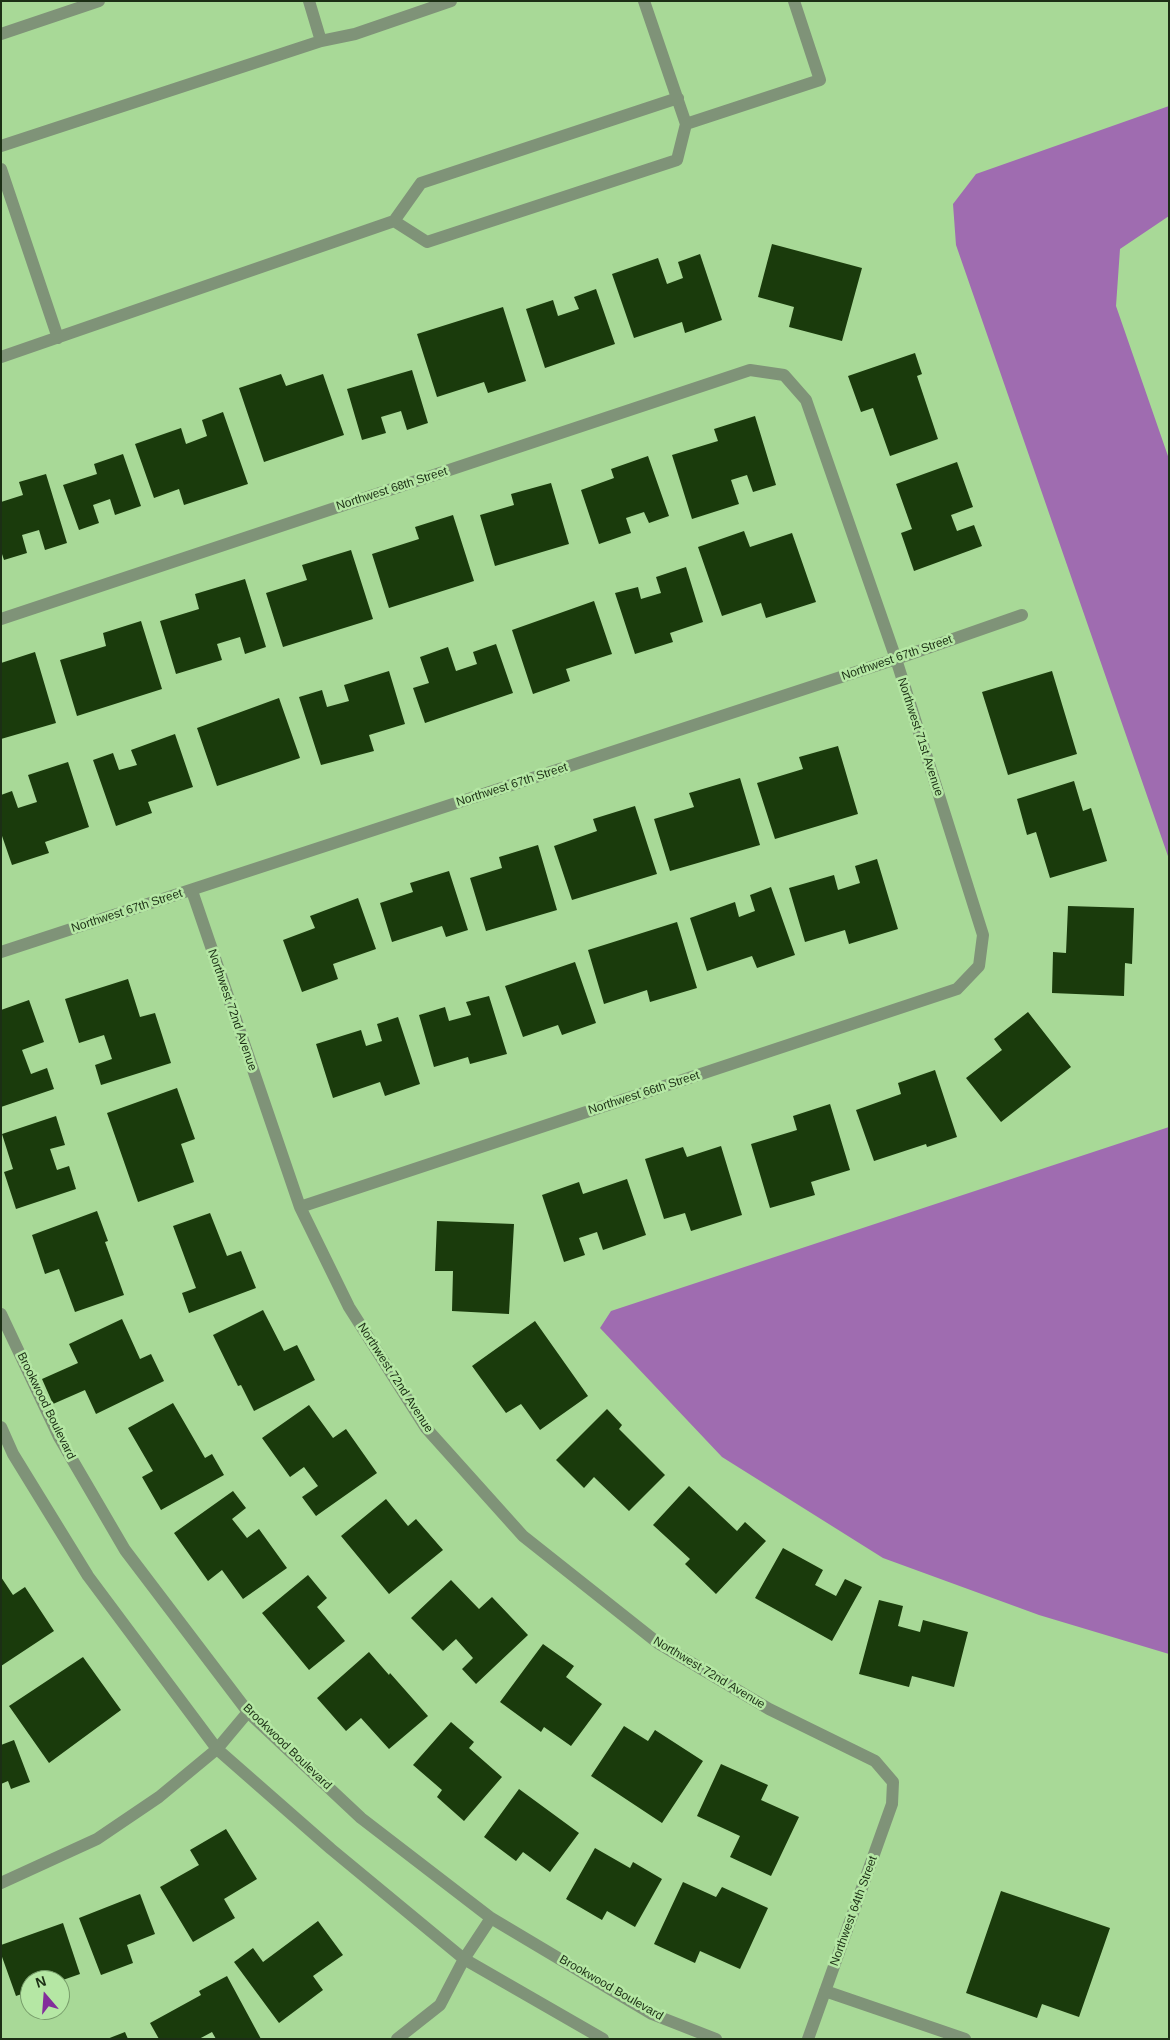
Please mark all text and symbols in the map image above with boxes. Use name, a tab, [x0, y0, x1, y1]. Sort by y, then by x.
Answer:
street label: Northwest 68th Street	[335, 464, 449, 514]
street label: Northwest 67th Street	[840, 632, 954, 684]
street label: Northwest 71st Avenue	[894, 676, 946, 798]
street label: Northwest 67th Street	[455, 760, 569, 810]
street label: Northwest 67th Street	[70, 886, 184, 936]
street label: Northwest 72nd Avenue	[204, 947, 260, 1073]
street label: Northwest 66th Street	[587, 1068, 701, 1118]
street label: Northwest 72nd Avenue	[354, 1320, 436, 1436]
street label: Brookwood Boulevard	[14, 1350, 78, 1462]
street label: Northwest 72nd Avenue	[650, 1634, 768, 1712]
street label: Brookwood Boulevard	[240, 1701, 334, 1793]
street label: Northwest 64th Street	[827, 1854, 881, 1968]
street label: Brookwood Boulevard	[557, 1952, 665, 2024]
north arrow	[20, 1970, 70, 2020]
text: N	[33, 1973, 48, 1991]

